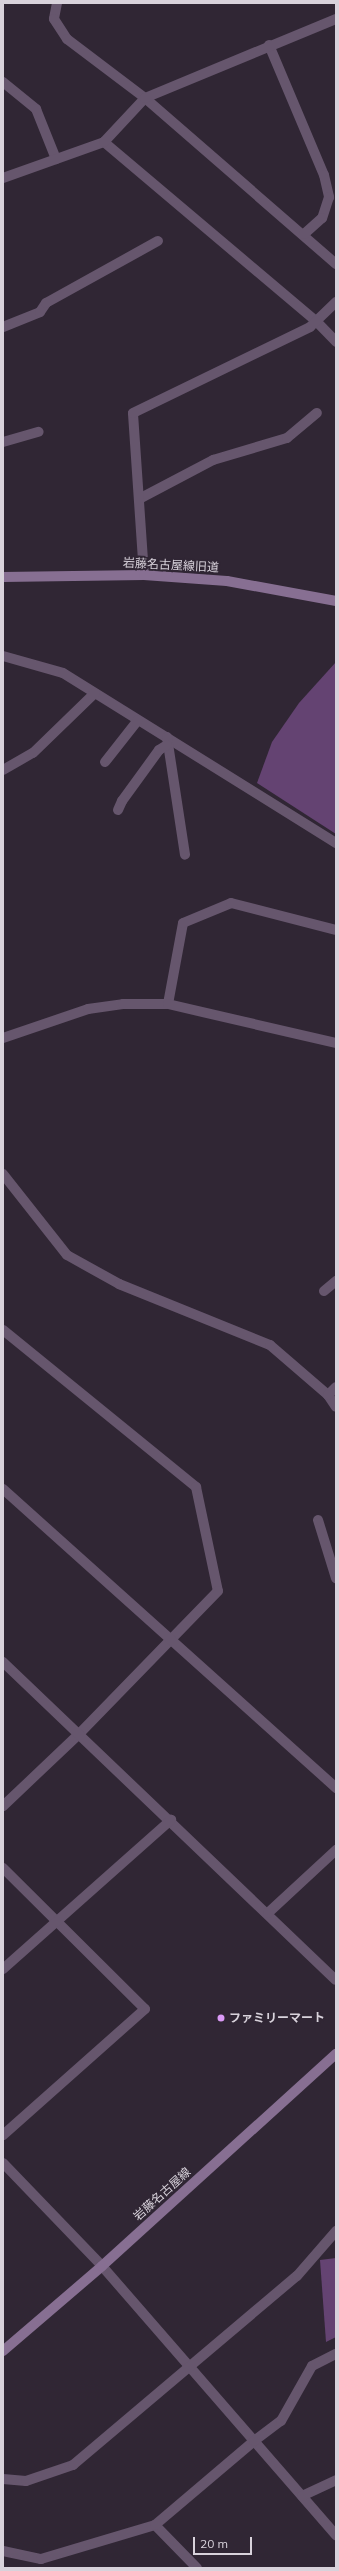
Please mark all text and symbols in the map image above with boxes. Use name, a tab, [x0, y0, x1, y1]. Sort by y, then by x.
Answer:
street label: 岩藤名古屋線旧道	[123, 555, 219, 575]
place label: ファミリーマート	[229, 2011, 325, 2025]
marker: ファミリーマート	[216, 2013, 226, 2023]
street label: 岩藤名古屋線	[130, 2165, 194, 2223]
scale bar	[195, 2529, 254, 2555]
text: 20 m	[200, 2536, 228, 2551]

